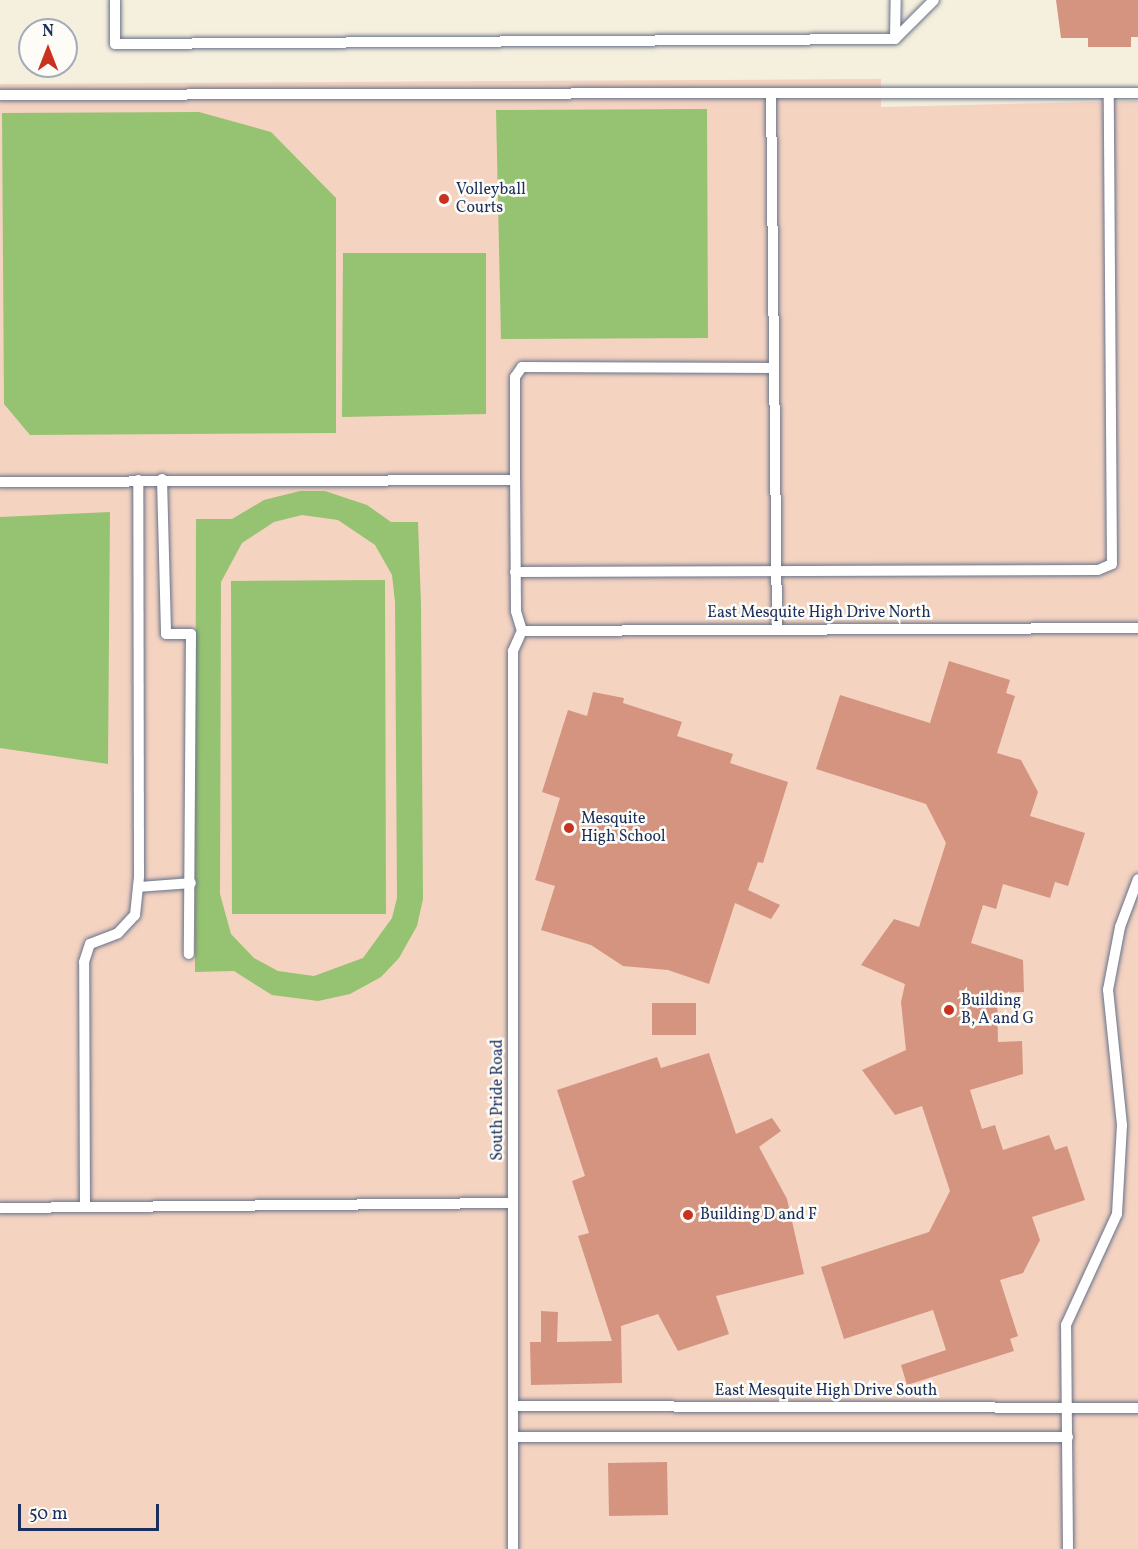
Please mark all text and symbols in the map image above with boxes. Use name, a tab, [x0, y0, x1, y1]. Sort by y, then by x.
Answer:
north arrow	[18, 18, 78, 78]
text: N	[42, 21, 54, 43]
place label: Volleyball Courts	[456, 180, 526, 218]
marker: Volleyball Courts	[437, 192, 451, 206]
street label: East Mesquite High Drive North	[707, 603, 931, 623]
place label: Mesquite High School	[581, 809, 666, 847]
marker: Mesquite High School	[562, 821, 576, 835]
place label: Building B, A and G	[961, 991, 1034, 1029]
marker: Building B, A and G	[942, 1003, 956, 1017]
street label: South Pride Road	[488, 1039, 508, 1161]
place label: Building D and F	[700, 1205, 817, 1225]
marker: Building D and F	[681, 1208, 695, 1222]
street label: East Mesquite High Drive South	[715, 1381, 937, 1401]
scale bar	[21, 1492, 162, 1530]
text: 50 m	[29, 1502, 68, 1527]

